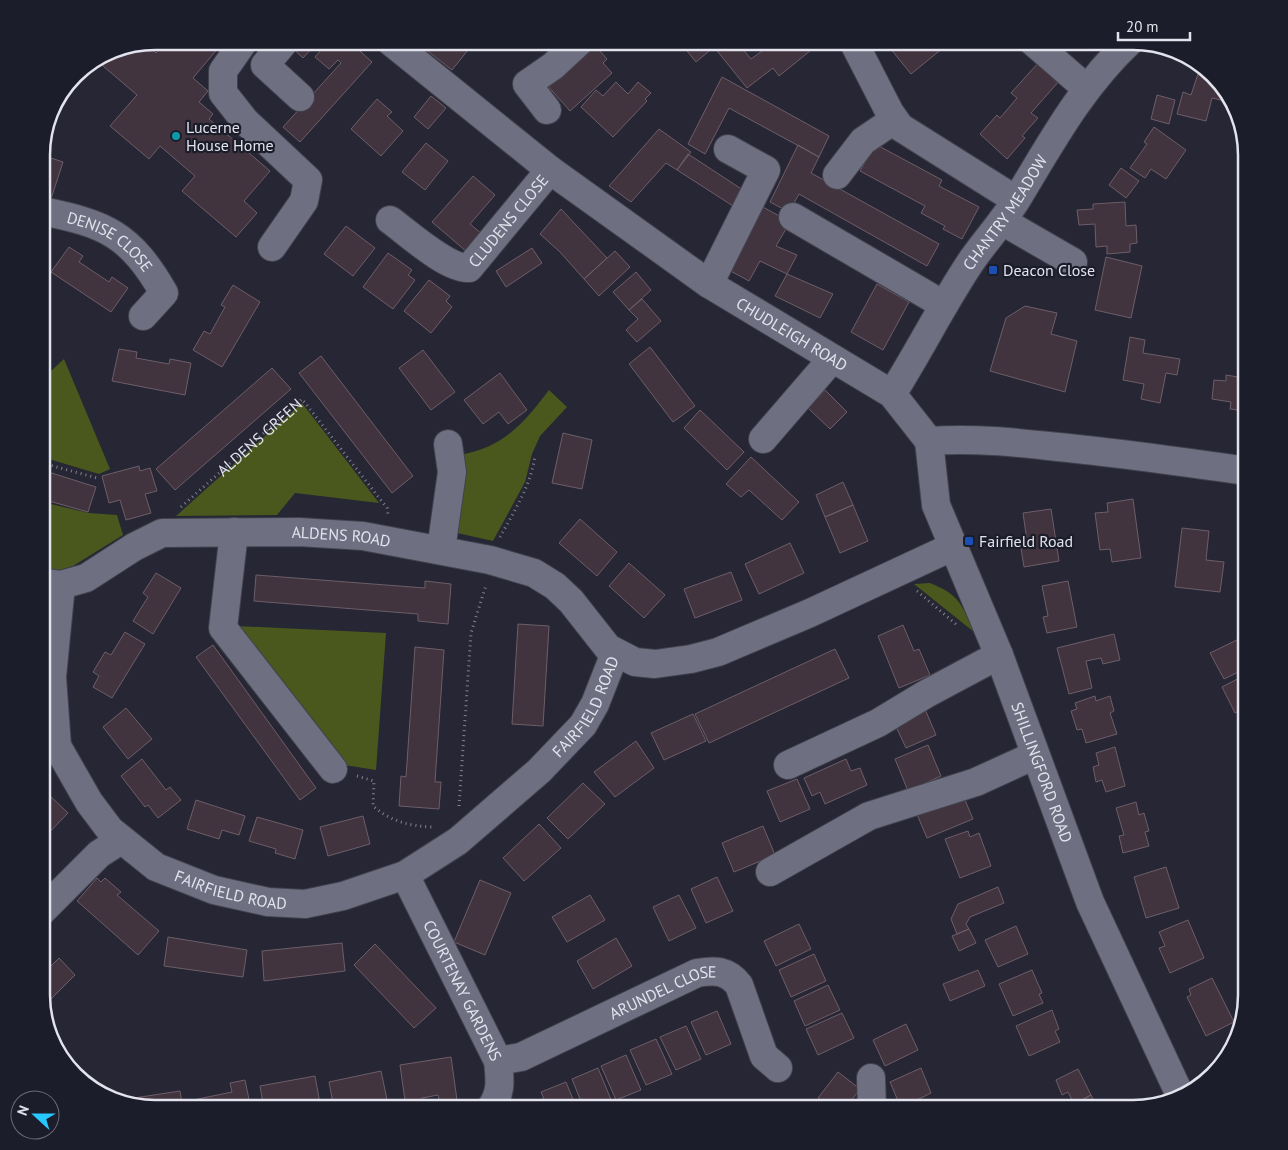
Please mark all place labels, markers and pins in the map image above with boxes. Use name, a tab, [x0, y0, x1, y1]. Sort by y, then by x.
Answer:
place label: Lucerne House Home	[186, 117, 274, 155]
marker: Lucerne House Home	[170, 130, 182, 142]
place label: Deacon Close	[1003, 260, 1095, 280]
marker: Deacon Close	[987, 264, 999, 276]
place label: Fairfield Road	[979, 531, 1073, 551]
marker: Fairfield Road	[963, 535, 975, 547]

